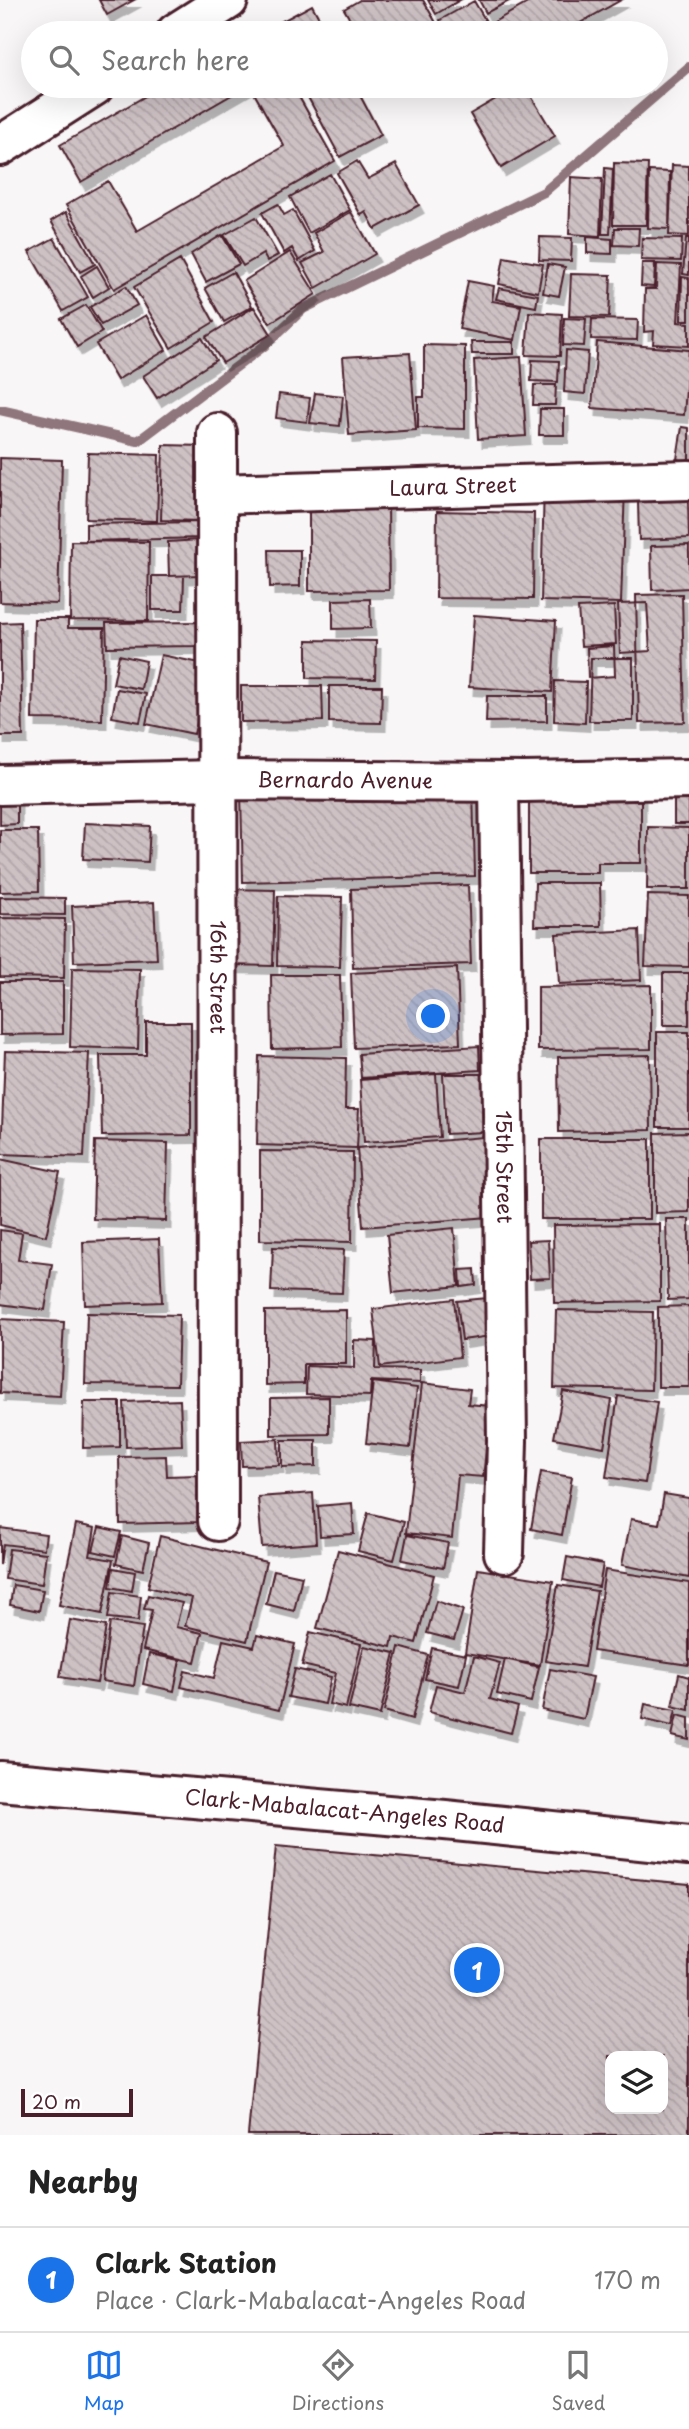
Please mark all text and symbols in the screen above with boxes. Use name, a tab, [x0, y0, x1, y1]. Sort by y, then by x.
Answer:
search box	[21, 21, 668, 98]
text: Search here	[101, 40, 250, 79]
icon: search	[45, 41, 83, 79]
street label: Laura Street	[389, 467, 517, 503]
street label: Bernardo Avenue	[257, 762, 433, 795]
street label: 16th Street	[203, 920, 236, 1034]
your location	[416, 999, 450, 1033]
street label: 15th Street	[489, 1110, 522, 1224]
street label: Clark-Mabalacat-Angeles Road	[184, 1779, 506, 1840]
pin: 1	[454, 1944, 500, 1996]
map controls	[605, 2051, 668, 2114]
button: layers	[605, 2051, 668, 2114]
scale bar	[21, 2086, 133, 2118]
text: 20 m	[32, 2087, 81, 2115]
text: Nearby	[28, 2158, 138, 2203]
text: Clark Station	[95, 2243, 277, 2282]
text: 1	[46, 2262, 57, 2297]
text: 170 m	[594, 2262, 661, 2297]
text: Place · Clark-Mabalacat-Angeles Road	[95, 2282, 526, 2317]
tab: Map	[84, 2346, 124, 2416]
tab: Directions	[292, 2346, 384, 2416]
tab: Saved	[551, 2346, 605, 2416]

